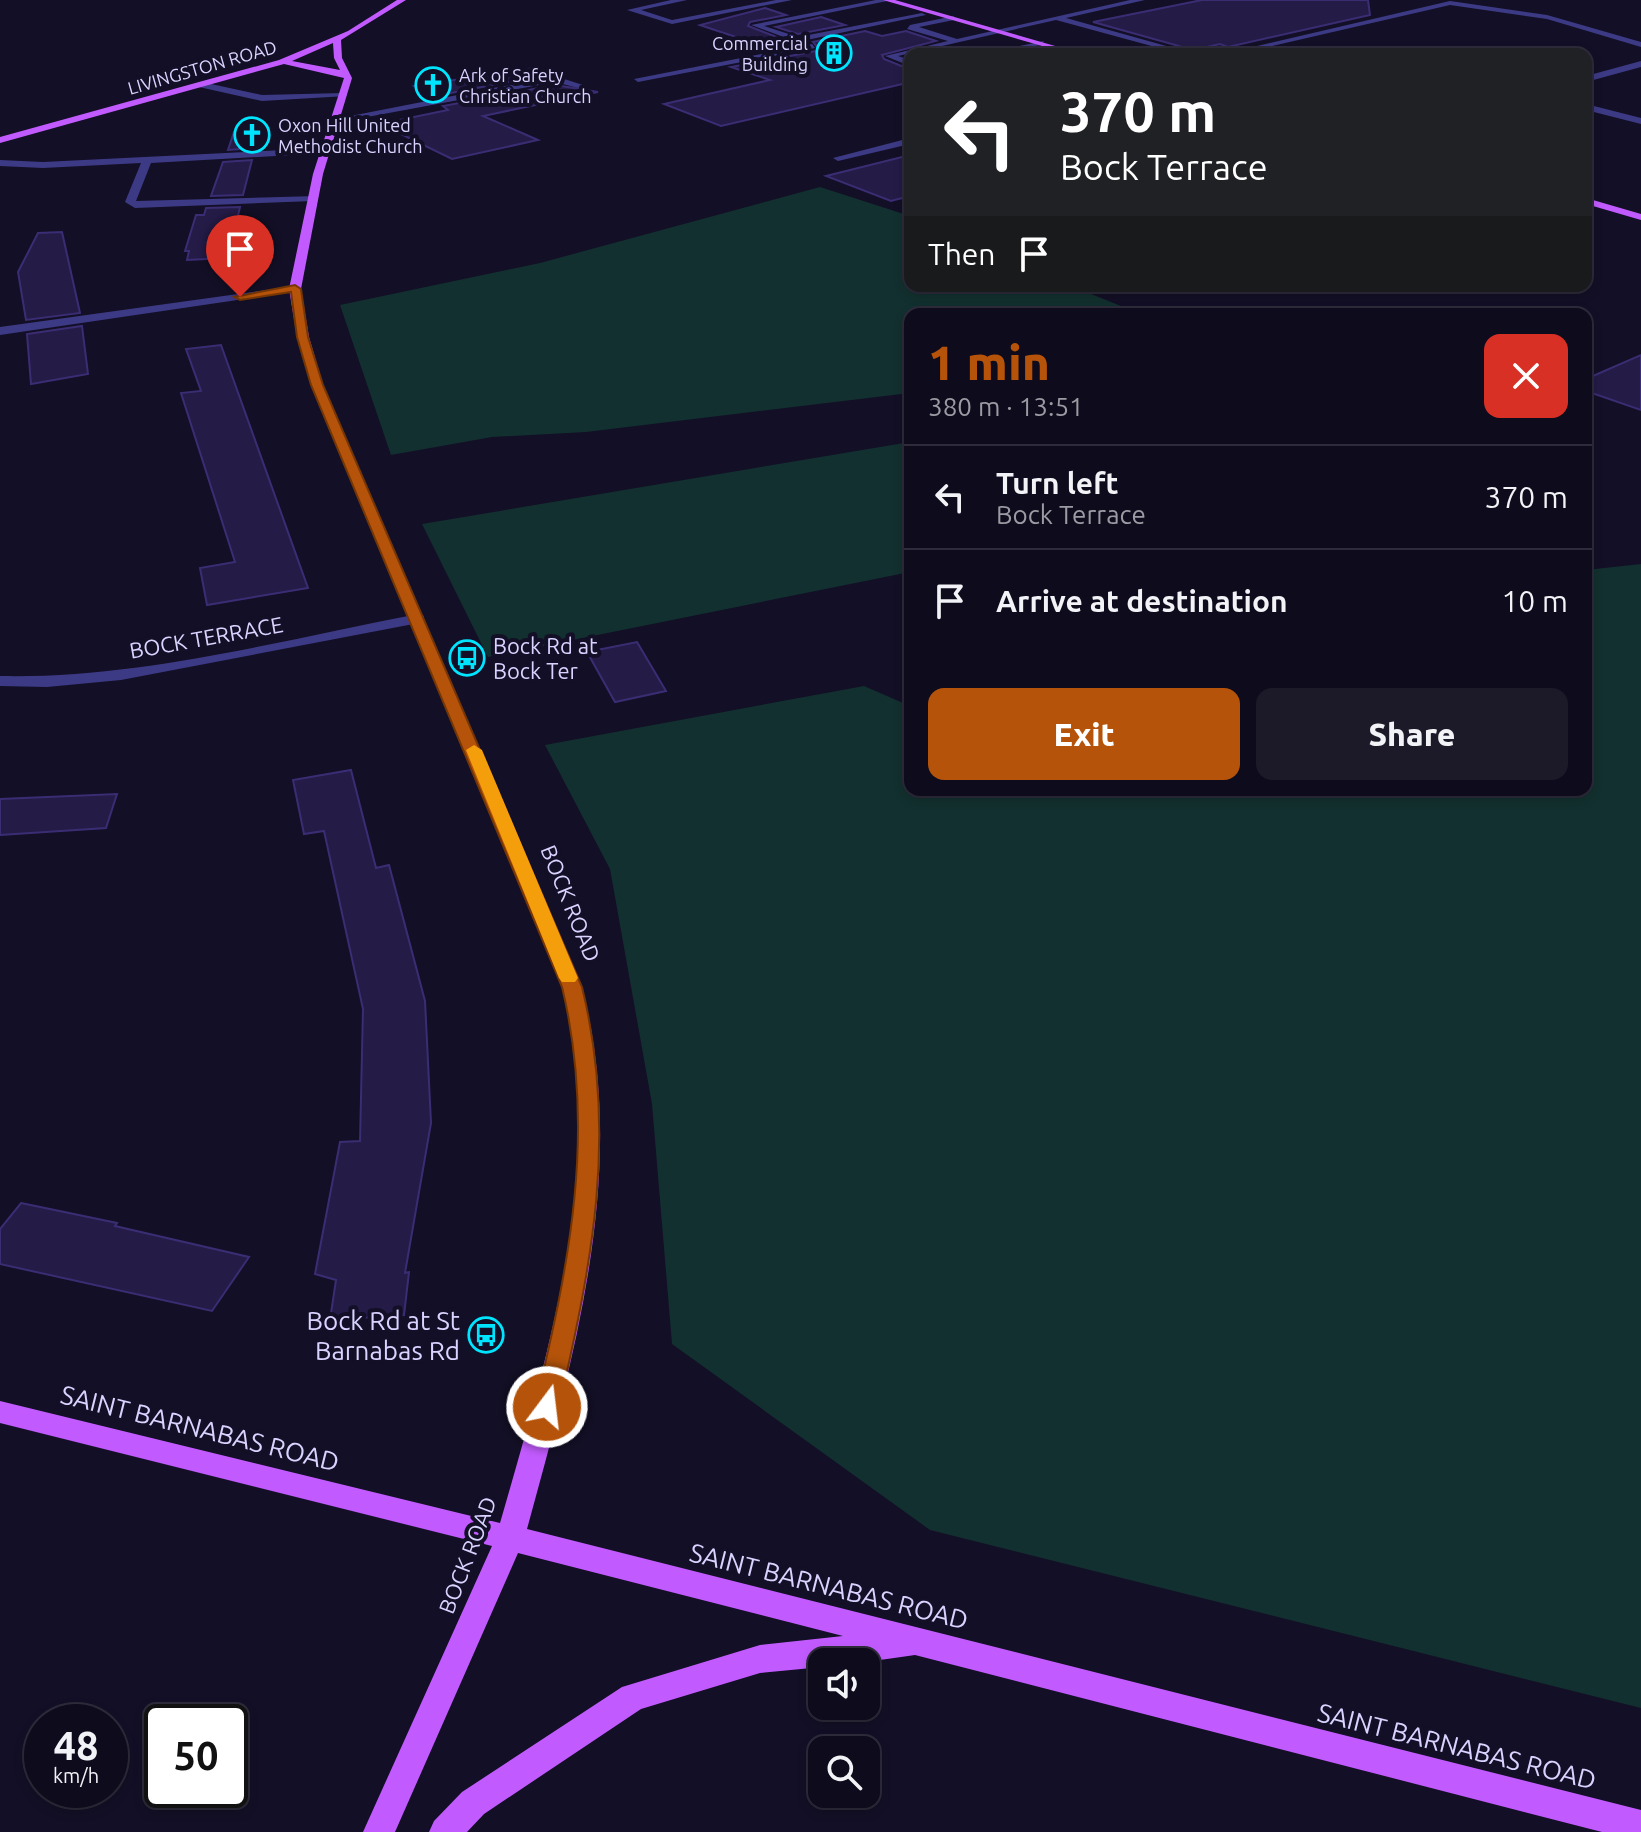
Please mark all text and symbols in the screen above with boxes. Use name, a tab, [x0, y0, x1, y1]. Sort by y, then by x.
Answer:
place label: Commercial Building	[712, 33, 808, 74]
building icon: Commercial Building	[815, 34, 853, 72]
street label: LIVINGSTON ROAD	[125, 36, 279, 98]
place label: Ark of Safety Christian Church	[459, 65, 591, 106]
church icon: Ark of Safety Christian Church	[414, 66, 452, 104]
icon: left	[928, 80, 1032, 184]
text: 370 m	[1060, 80, 1216, 143]
place label: Oxon Hill United Methodist Church	[278, 115, 422, 156]
church icon: Oxon Hill United Methodist Church	[233, 116, 271, 154]
text: Bock Terrace	[1060, 146, 1268, 187]
pin	[206, 215, 274, 297]
icon: arrive	[218, 227, 262, 271]
icon: arrive	[1012, 232, 1056, 276]
text: Then	[928, 237, 996, 271]
button: close	[1484, 334, 1568, 418]
text: 1 min	[928, 335, 1050, 389]
text: 380 m · 13:51	[928, 392, 1084, 421]
text: Turn left	[996, 466, 1118, 500]
icon: left	[928, 475, 972, 519]
text: 370 m	[1484, 480, 1568, 514]
text: Bock Terrace	[996, 500, 1146, 529]
icon: arrive	[928, 579, 972, 623]
text: Arrive at destination	[996, 584, 1288, 618]
text: 10 m	[1501, 584, 1568, 618]
street label: BOCK TERRACE	[127, 611, 285, 663]
place label: Bock Rd at Bock Ter	[493, 633, 598, 683]
bus stop icon: Bock Rd at Bock Ter	[448, 639, 486, 677]
button: Exit	[928, 688, 1240, 780]
button: Share	[1256, 688, 1568, 780]
street label: BOCK ROAD	[536, 841, 606, 965]
place label: Bock Rd at St Barnabas Rd	[306, 1306, 460, 1365]
bus stop icon: Bock Rd at St Barnabas Rd	[467, 1316, 505, 1354]
position arrow	[505, 1365, 589, 1449]
street label: SAINT BARNABAS ROAD	[58, 1379, 342, 1477]
street label: BOCK ROAD	[433, 1493, 501, 1617]
street label: SAINT BARNABAS ROAD	[687, 1537, 971, 1635]
map controls	[808, 1648, 880, 1808]
button: sound	[808, 1648, 880, 1720]
street label: SAINT BARNABAS ROAD	[1315, 1697, 1599, 1795]
speed limit sign: 50	[144, 1704, 248, 1808]
text: 48	[53, 1723, 99, 1768]
button: search	[808, 1736, 880, 1808]
text: km/h	[53, 1764, 99, 1787]

